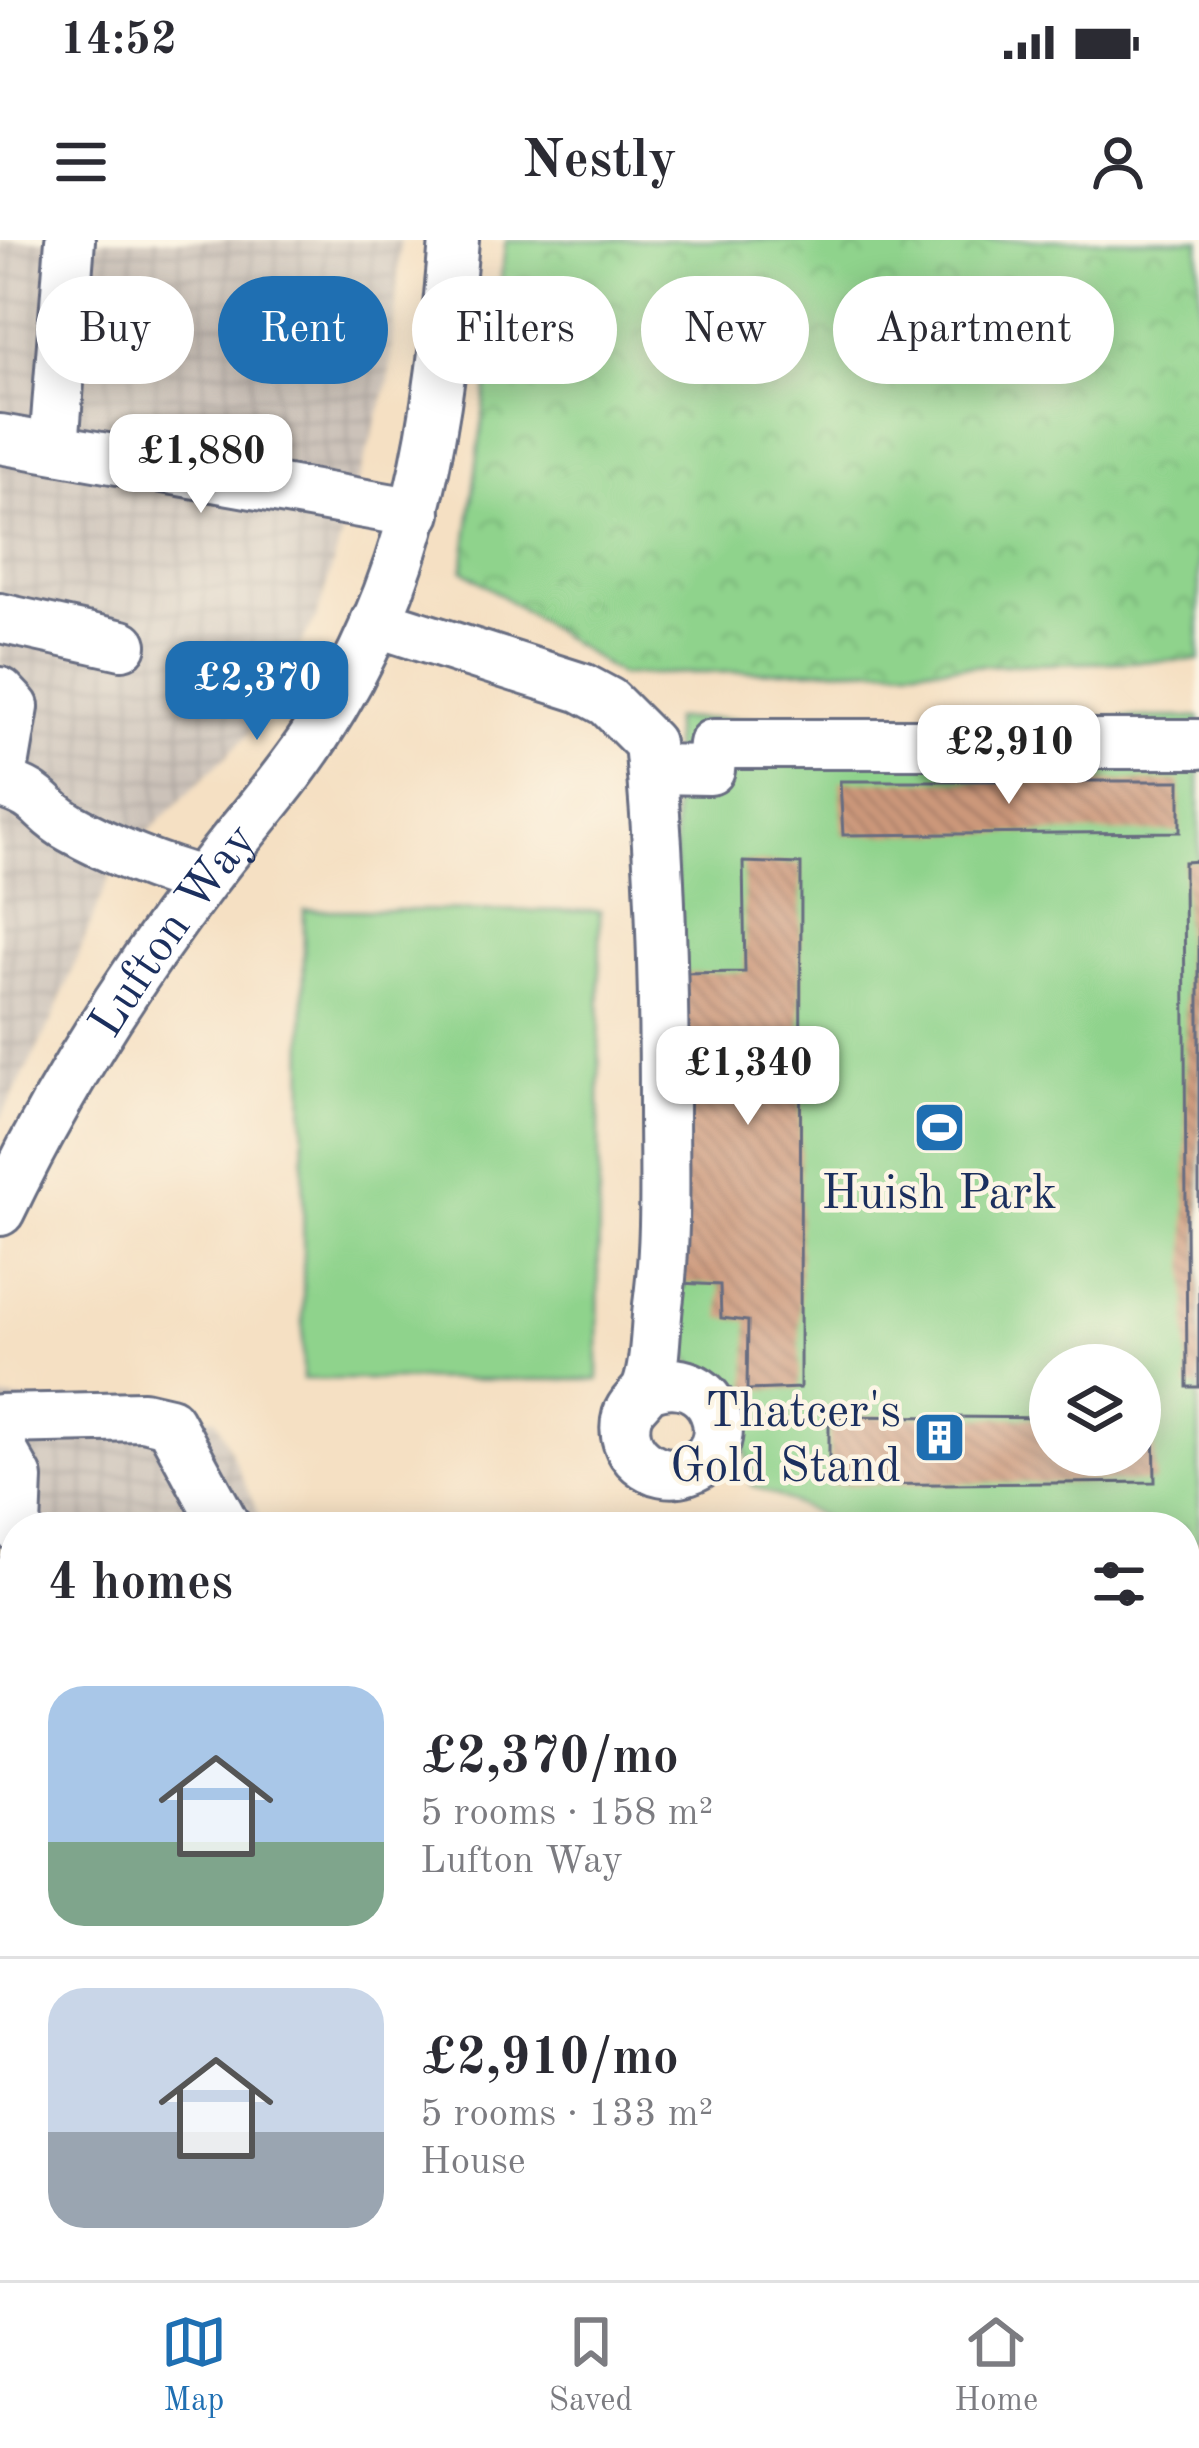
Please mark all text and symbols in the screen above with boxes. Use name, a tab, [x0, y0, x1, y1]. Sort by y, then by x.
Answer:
text: 14:52	[60, 19, 177, 64]
icon: menu	[48, 129, 114, 195]
icon: person	[1085, 129, 1151, 195]
text: Nestly	[522, 135, 677, 189]
chip: Buy	[36, 276, 194, 384]
chip: Rent	[218, 276, 388, 384]
chip: Filters	[412, 276, 617, 384]
chip: New	[641, 276, 809, 384]
chip: Apartment	[833, 276, 1114, 384]
pin: £1,880	[103, 414, 299, 516]
text: £1,880	[136, 433, 266, 472]
pin: £2,370	[159, 641, 355, 743]
text: £2,370	[192, 660, 322, 699]
pin: £2,910	[911, 705, 1107, 807]
text: £2,910	[944, 724, 1074, 763]
street label: Lufton Way	[82, 816, 266, 1046]
pin: £1,340	[650, 1026, 846, 1128]
text: £1,340	[683, 1045, 813, 1084]
sports icon: Huish Park	[911, 1100, 967, 1156]
place label: Huish Park	[821, 1171, 1057, 1219]
map controls	[1029, 1344, 1161, 1476]
button: layers	[1029, 1344, 1161, 1476]
place label: Thatcer's Gold Stand	[670, 1389, 901, 1492]
building icon: Thatcer's Gold Stand	[912, 1409, 968, 1465]
icon: filters	[1086, 1551, 1152, 1617]
text: 4 homes	[48, 1559, 233, 1610]
text: £2,370/mo	[420, 1733, 679, 1784]
icon: home	[144, 1734, 288, 1878]
text: 5 rooms · 158 m²	[420, 1794, 713, 1833]
text: Lufton Way	[420, 1842, 623, 1881]
text: £2,910/mo	[420, 2034, 679, 2085]
icon: home	[144, 2036, 288, 2180]
text: 5 rooms · 133 m²	[420, 2095, 713, 2134]
text: House	[420, 2143, 526, 2182]
tab: Map	[161, 2309, 227, 2422]
tab: Saved	[549, 2309, 633, 2422]
tab: Home	[954, 2309, 1038, 2422]

